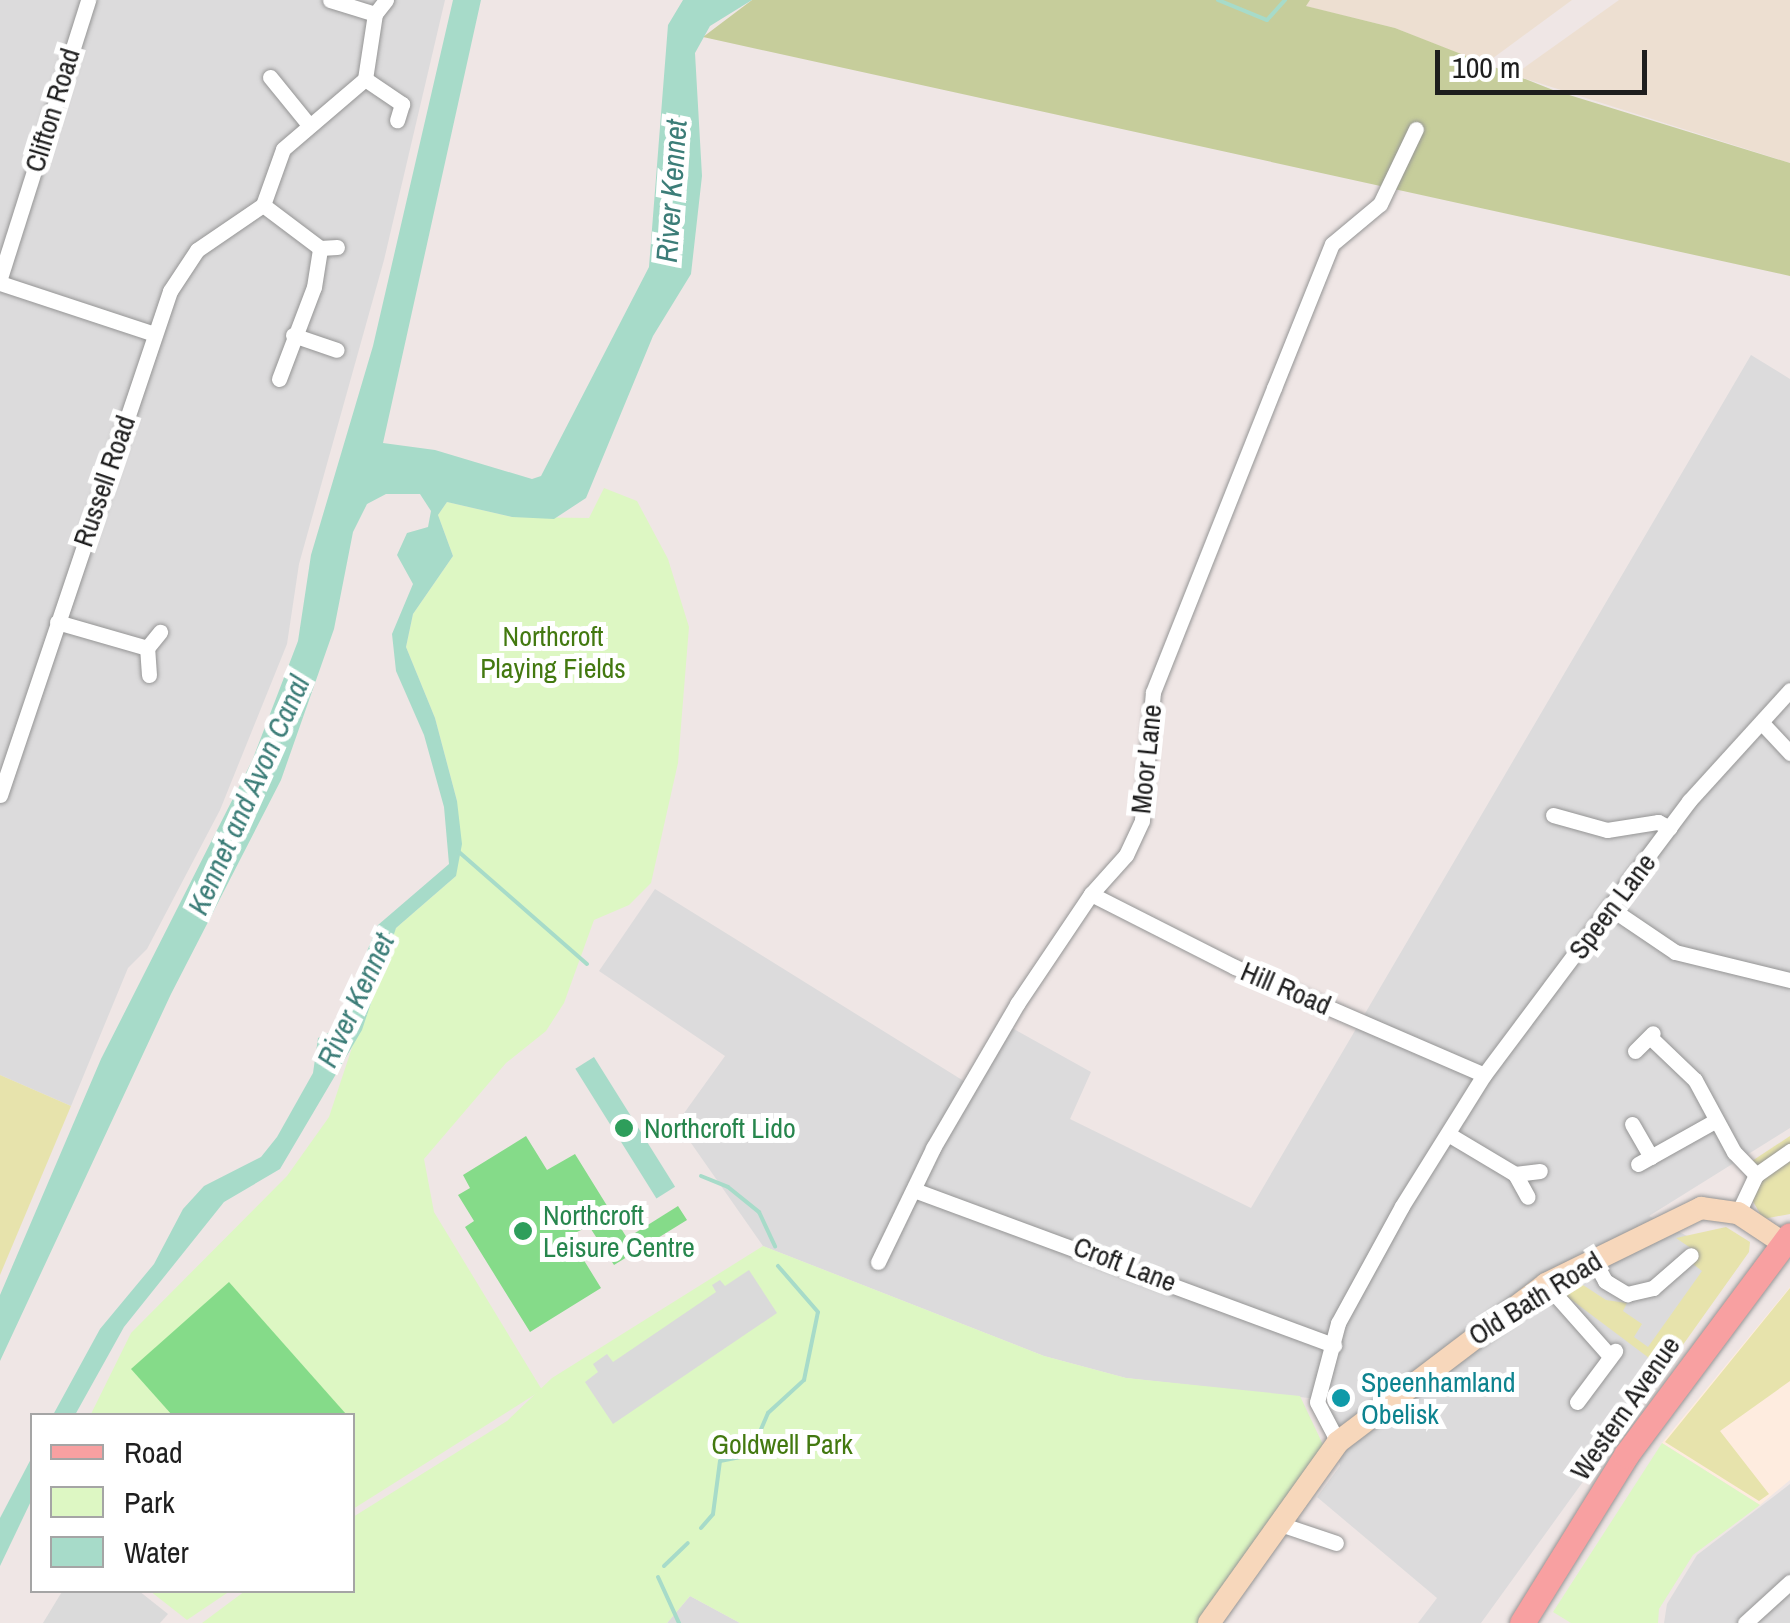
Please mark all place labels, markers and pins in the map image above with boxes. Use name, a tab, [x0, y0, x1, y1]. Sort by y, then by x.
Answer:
place label: Northcroft Lido	[644, 1111, 796, 1145]
marker: Northcroft Lido	[613, 1117, 635, 1139]
place label: Northcroft Leisure Centre	[543, 1198, 695, 1264]
marker: Northcroft Leisure Centre	[512, 1220, 534, 1242]
place label: Speenhamland Obelisk	[1361, 1365, 1515, 1431]
marker: Speenhamland Obelisk	[1330, 1387, 1352, 1409]

